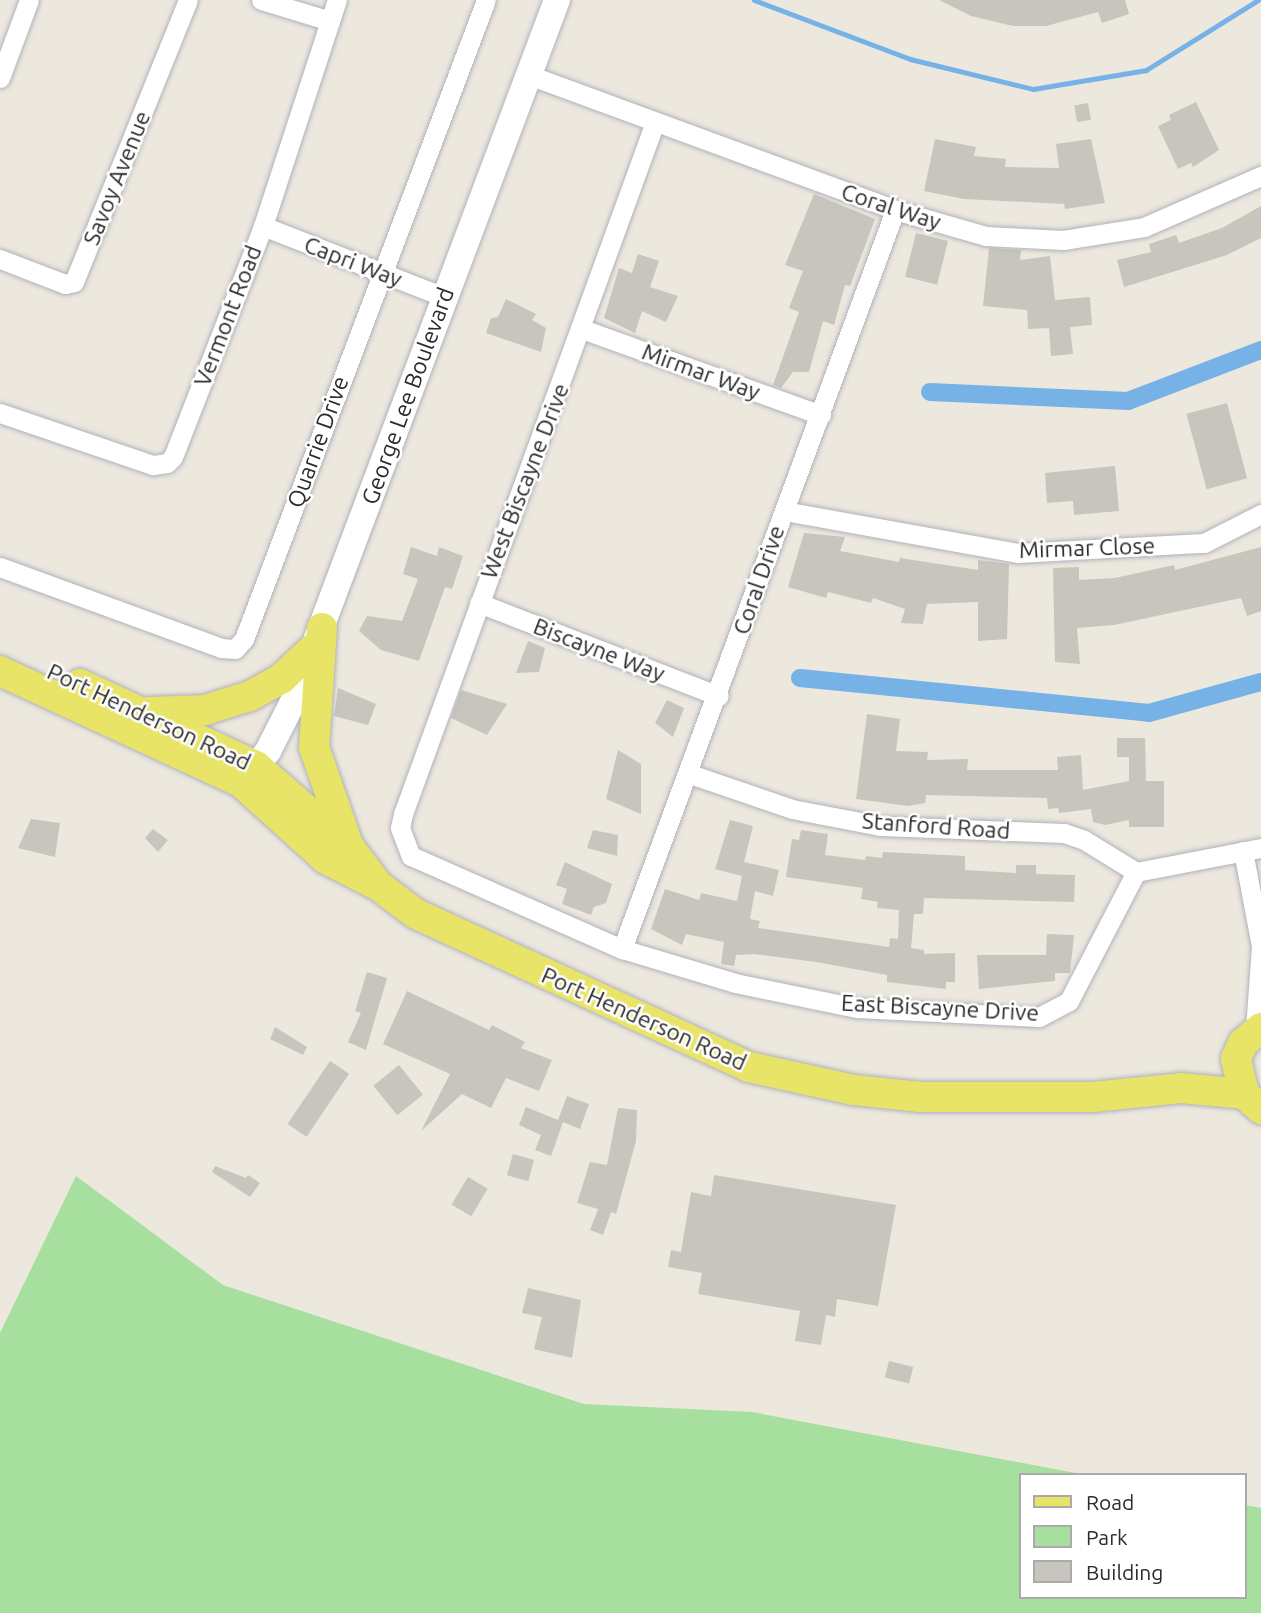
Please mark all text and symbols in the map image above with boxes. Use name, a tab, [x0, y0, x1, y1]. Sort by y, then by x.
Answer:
street label: Savoy Avenue	[78, 107, 156, 249]
street label: Coral Way	[838, 178, 944, 236]
street label: Capri Way	[300, 231, 406, 293]
street label: Vermont Road	[188, 242, 268, 390]
street label: George Lee Boulevard	[356, 284, 460, 508]
street label: Mirmar Way	[638, 338, 764, 406]
street label: Quarrie Drive	[281, 372, 355, 512]
street label: West Biscayne Drive	[475, 379, 575, 583]
street label: Coral Drive	[727, 522, 791, 638]
street label: Mirmar Close	[1018, 532, 1156, 564]
street label: Biscayne Way	[529, 612, 669, 688]
street label: Port Henderson Road	[43, 658, 255, 776]
street label: Stanford Road	[861, 807, 1011, 845]
street label: Port Henderson Road	[537, 961, 751, 1077]
street label: East Biscayne Drive	[840, 989, 1040, 1027]
legend	[1020, 1473, 1247, 1599]
text: Road	[1086, 1490, 1134, 1514]
text: Park	[1086, 1525, 1128, 1549]
text: Building	[1086, 1560, 1163, 1584]

